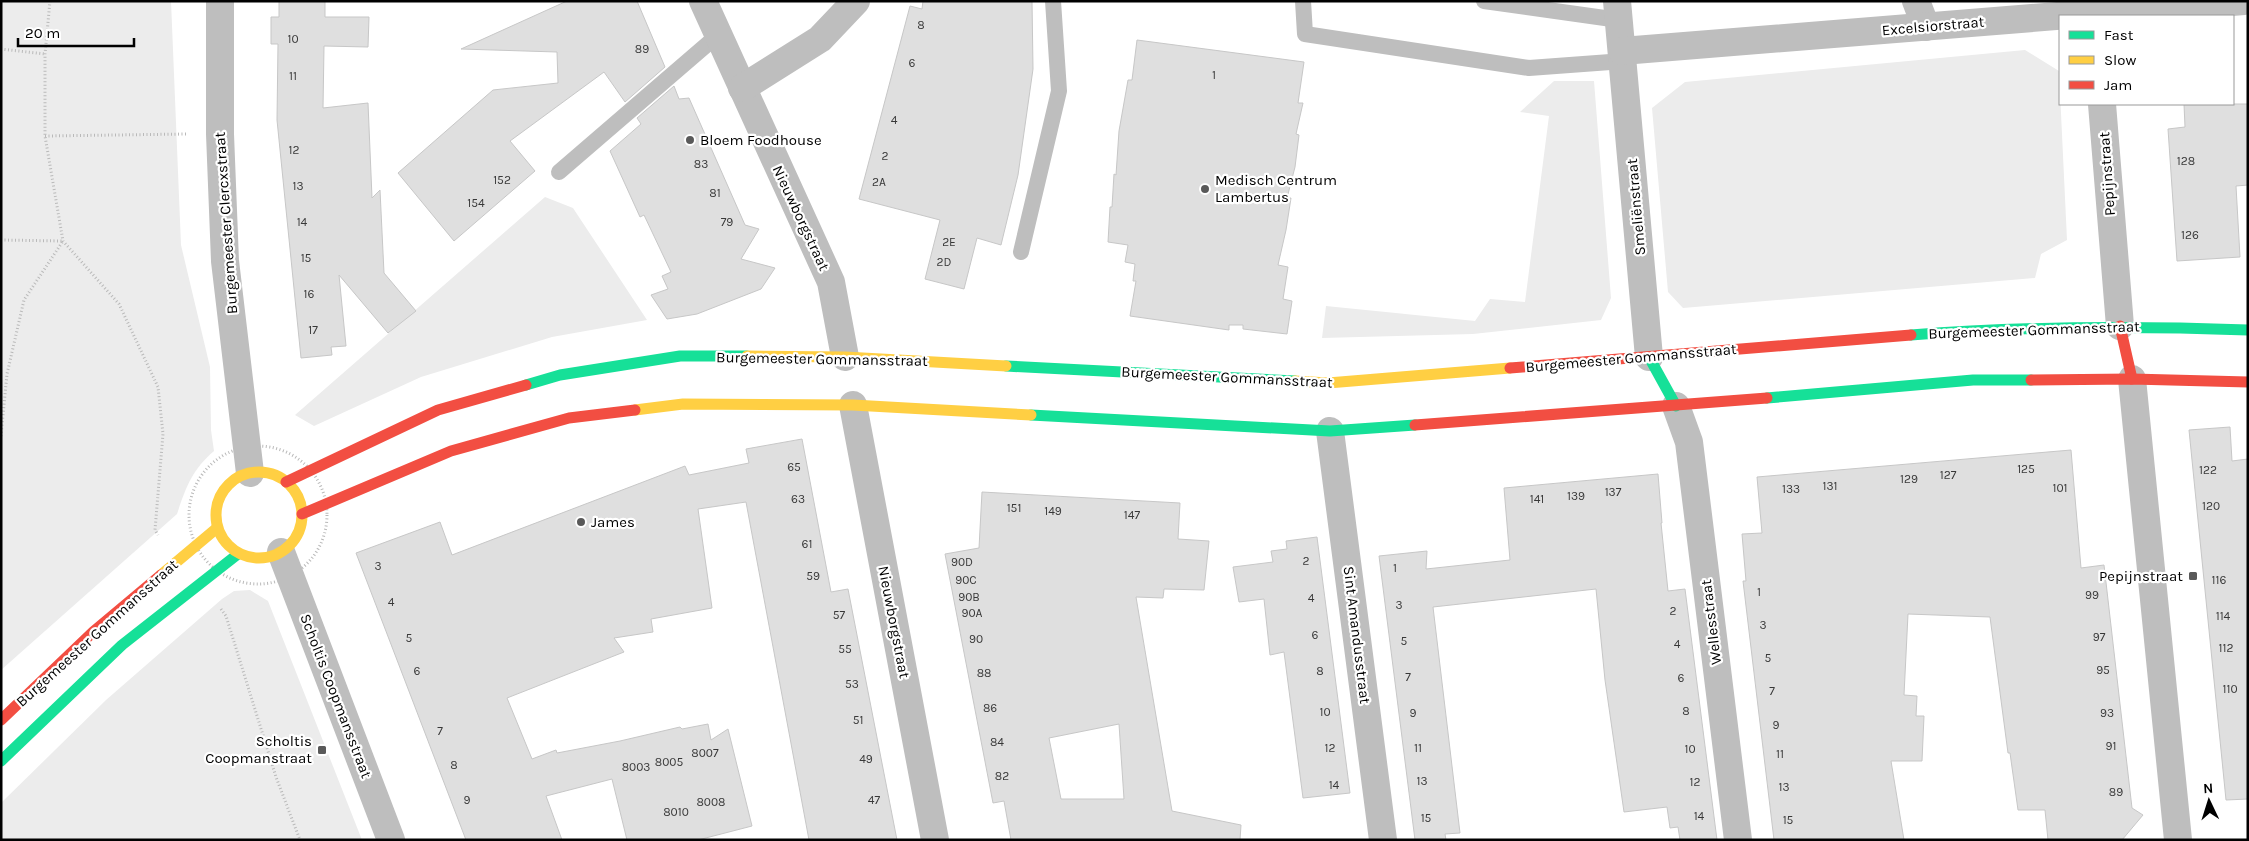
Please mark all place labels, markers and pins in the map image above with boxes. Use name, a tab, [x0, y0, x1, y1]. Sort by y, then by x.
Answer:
place label: Bloem Foodhouse	[700, 131, 822, 149]
marker: Bloem Foodhouse	[684, 134, 696, 146]
place label: Medisch Centrum Lambertus	[1215, 171, 1337, 206]
marker: Medisch Centrum Lambertus	[1199, 183, 1211, 195]
place label: James	[591, 513, 635, 531]
marker: James	[575, 516, 587, 528]
place label: Pepijnstraat	[2099, 567, 2183, 585]
marker: Pepijnstraat	[2187, 570, 2199, 582]
place label: Scholtis Coopmanstraat	[205, 732, 312, 767]
marker: Scholtis Coopmanstraat	[316, 744, 328, 756]

